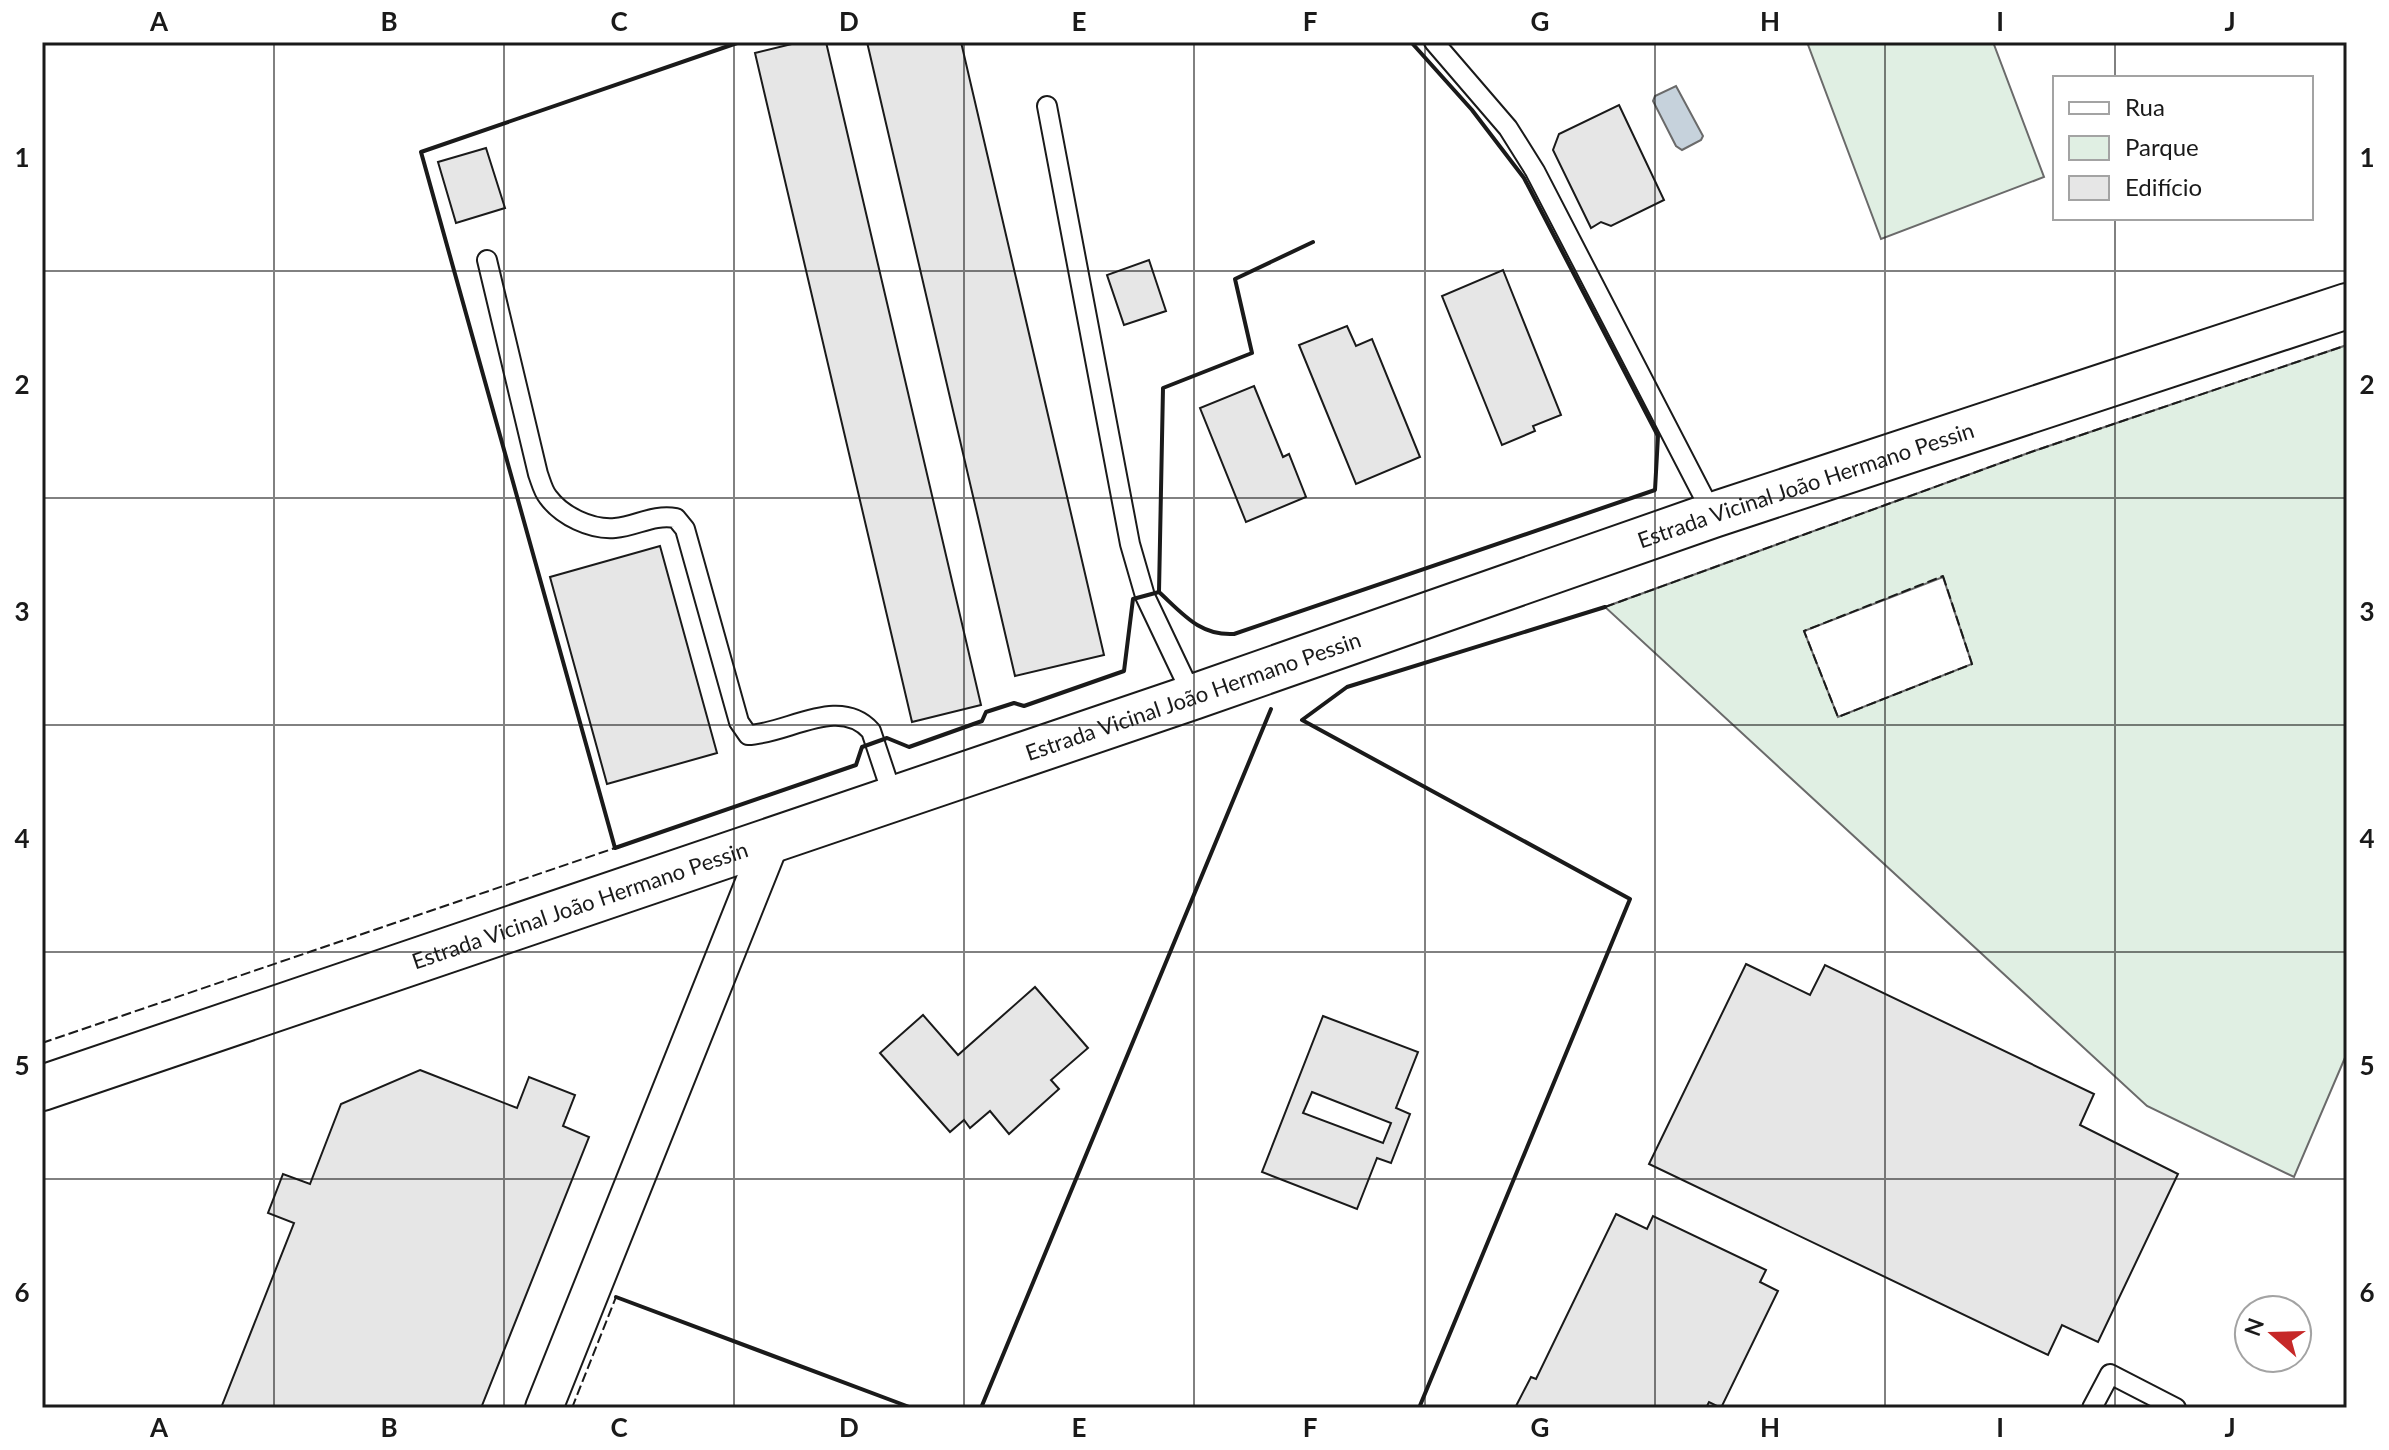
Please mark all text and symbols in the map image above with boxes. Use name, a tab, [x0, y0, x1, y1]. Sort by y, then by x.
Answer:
text: A	[149, 5, 169, 37]
text: B	[380, 5, 398, 37]
text: C	[610, 5, 628, 37]
text: D	[839, 5, 859, 37]
text: E	[1072, 5, 1086, 37]
text: F	[1303, 5, 1317, 37]
text: G	[1531, 5, 1549, 37]
text: H	[1760, 5, 1780, 37]
text: I	[1996, 5, 2004, 37]
text: J	[2224, 5, 2236, 37]
legend	[2053, 76, 2313, 220]
text: Rua	[2125, 92, 2165, 121]
text: Parque	[2125, 132, 2199, 161]
text: 1	[14, 141, 30, 173]
text: 1	[2359, 141, 2375, 173]
text: Edifício	[2125, 172, 2202, 201]
text: 2	[14, 368, 30, 400]
text: 2	[2359, 368, 2375, 400]
street label: Estrada Vicinal João Hermano Pessin	[1634, 416, 1977, 553]
text: 3	[14, 595, 30, 627]
text: 3	[2359, 595, 2375, 627]
street label: Estrada Vicinal João Hermano Pessin	[1022, 625, 1364, 766]
text: 4	[14, 822, 30, 854]
text: 4	[2359, 822, 2375, 854]
street label: Estrada Vicinal João Hermano Pessin	[408, 835, 751, 974]
text: 5	[14, 1049, 30, 1081]
text: 5	[2359, 1049, 2375, 1081]
text: 6	[14, 1276, 30, 1308]
text: 6	[2359, 1276, 2375, 1308]
north arrow	[2233, 1294, 2313, 1374]
text: N	[2238, 1314, 2269, 1340]
text: A	[149, 1411, 169, 1443]
text: B	[380, 1411, 398, 1443]
text: C	[610, 1411, 628, 1443]
text: D	[839, 1411, 859, 1443]
text: E	[1072, 1411, 1086, 1443]
text: F	[1303, 1411, 1317, 1443]
text: G	[1531, 1411, 1549, 1443]
text: H	[1760, 1411, 1780, 1443]
text: I	[1996, 1411, 2004, 1443]
text: J	[2224, 1411, 2236, 1443]

